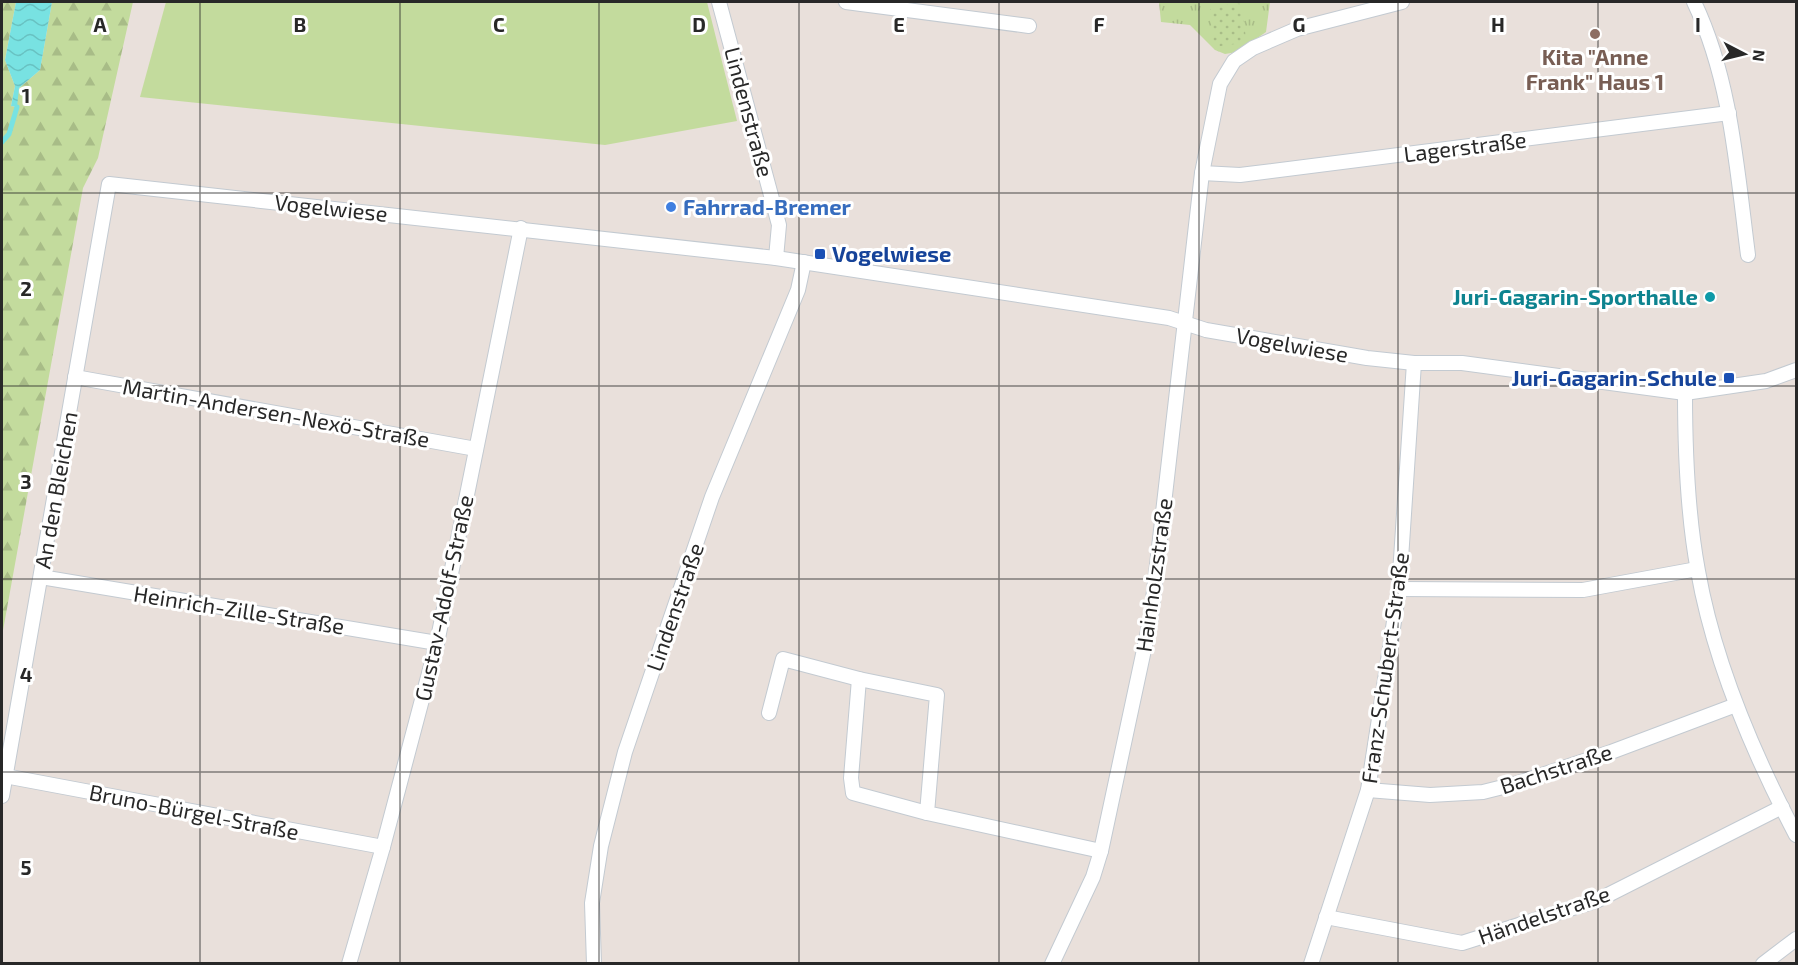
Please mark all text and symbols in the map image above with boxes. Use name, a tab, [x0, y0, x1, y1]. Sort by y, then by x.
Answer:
text: A	[93, 12, 107, 36]
text: B	[294, 12, 306, 36]
text: C	[493, 12, 505, 36]
text: D	[692, 12, 706, 36]
text: E	[893, 12, 905, 36]
text: F	[1093, 12, 1105, 36]
text: G	[1293, 12, 1305, 36]
text: H	[1491, 12, 1505, 36]
text: I	[1695, 12, 1701, 36]
north arrow	[1714, 24, 1774, 84]
marker: Kita "Anne Frank" Haus 1	[1588, 27, 1602, 41]
place label: Kita "Anne Frank" Haus 1	[1526, 43, 1664, 94]
street label: Lindenstraße	[720, 44, 780, 180]
text: N	[1749, 49, 1770, 63]
text: 1	[22, 83, 30, 107]
street label: Lagerstraße	[1402, 126, 1528, 166]
street label: Vogelwiese	[273, 188, 389, 226]
place label: Fahrrad-Bremer	[683, 193, 852, 219]
marker: Fahrrad-Bremer	[664, 200, 678, 214]
place label: Vogelwiese	[832, 240, 951, 266]
marker: Vogelwiese	[813, 247, 827, 261]
text: 2	[20, 276, 32, 300]
place label: Juri-Gagarin-Sporthalle	[1452, 283, 1698, 309]
marker: Juri-Gagarin-Sporthalle	[1703, 290, 1717, 304]
street label: Vogelwiese	[1234, 321, 1350, 367]
place label: Juri-Gagarin-Schule	[1512, 364, 1717, 390]
marker: Juri-Gagarin-Schule	[1722, 371, 1736, 385]
street label: Martin-Andersen-Nexö-Straße	[121, 372, 432, 452]
street label: An den Bleichen	[28, 409, 82, 570]
text: 3	[20, 469, 32, 493]
street label: Gustav-Adolf-Straße	[408, 492, 478, 703]
street label: Hainholzstraße	[1129, 496, 1177, 654]
street label: Lindenstraße	[640, 539, 708, 674]
street label: Franz-Schubert-Straße	[1355, 551, 1413, 785]
street label: Heinrich-Zille-Straße	[132, 580, 346, 639]
text: 4	[20, 662, 33, 686]
street label: Bachstraße	[1496, 738, 1615, 798]
street label: Bruno-Bürgel-Straße	[87, 778, 301, 844]
text: 5	[20, 855, 32, 879]
street label: Händelstraße	[1474, 879, 1613, 949]

